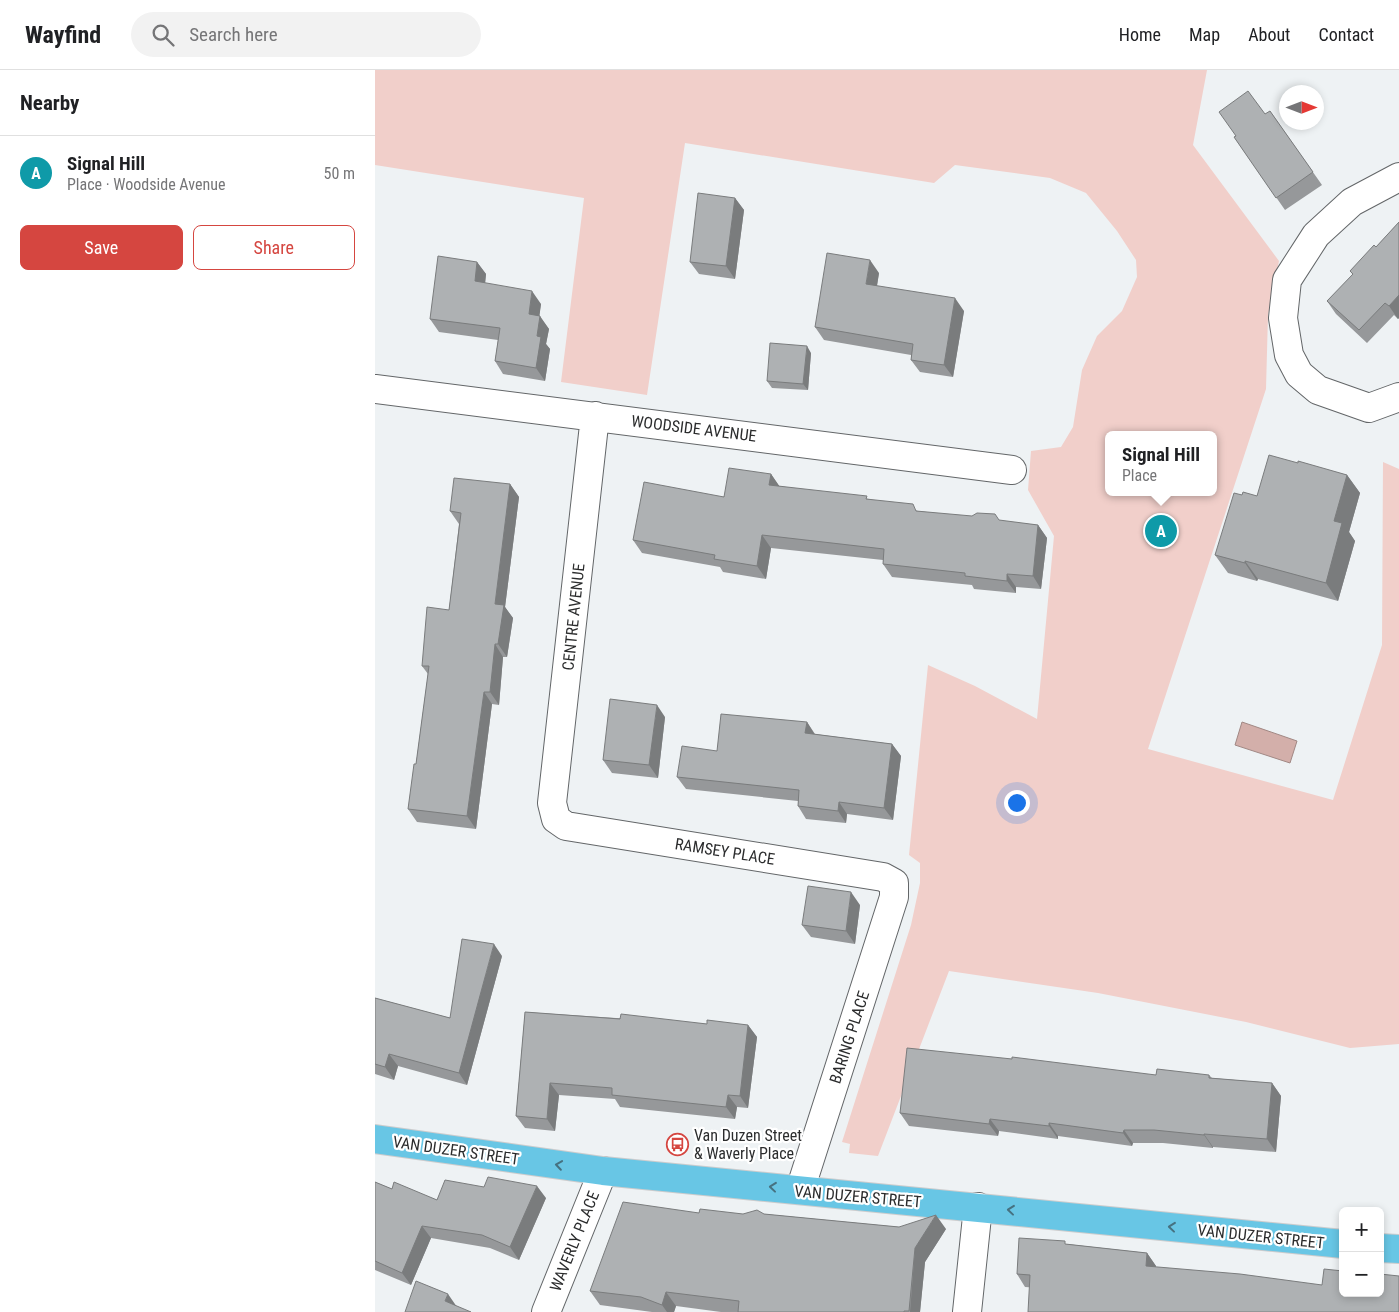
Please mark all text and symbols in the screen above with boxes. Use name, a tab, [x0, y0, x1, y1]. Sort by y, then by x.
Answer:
search box	[131, 12, 481, 57]
text: Wayfind	[25, 21, 101, 49]
icon: search	[149, 21, 177, 49]
text: Search here	[189, 23, 278, 46]
text: Home	[1119, 24, 1161, 45]
text: Map	[1189, 24, 1220, 45]
text: About	[1248, 24, 1290, 45]
text: Contact	[1318, 24, 1374, 45]
north arrow	[1279, 85, 1324, 130]
text: Nearby	[20, 91, 79, 115]
text: Signal Hill	[67, 152, 145, 175]
text: A	[31, 164, 41, 183]
text: 50 m	[323, 164, 355, 183]
text: Place · Woodside Avenue	[67, 175, 225, 194]
button: Save	[20, 225, 183, 270]
button: Share	[193, 225, 355, 270]
street label: WOODSIDE AVENUE	[630, 411, 758, 446]
popup	[1105, 431, 1217, 496]
text: Signal Hill	[1122, 443, 1200, 466]
text: Place	[1122, 466, 1157, 485]
pin: A	[1145, 512, 1177, 550]
street label: CENTRE AVENUE	[558, 563, 589, 671]
your location	[1004, 790, 1030, 816]
street label: RAMSEY PLACE	[674, 834, 776, 869]
street label: BARING PLACE	[826, 988, 873, 1086]
place label: Van Duzen Street & Waverly Place	[694, 1126, 802, 1163]
street label: VAN DUZER STREET	[392, 1132, 520, 1169]
bus stop icon: Van Duzen Street & Waverly Place	[666, 1132, 690, 1156]
one-way arrow	[554, 1160, 562, 1171]
street label: VAN DUZER STREET	[794, 1181, 922, 1212]
one-way arrow	[768, 1182, 776, 1193]
street label: WAVERLY PLACE	[546, 1188, 603, 1294]
one-way arrow	[1006, 1205, 1014, 1216]
map controls	[1339, 1207, 1384, 1297]
button: +	[1339, 1207, 1384, 1252]
street label: VAN DUZER STREET	[1197, 1220, 1325, 1253]
one-way arrow	[1168, 1221, 1176, 1232]
button: −	[1339, 1252, 1384, 1297]

